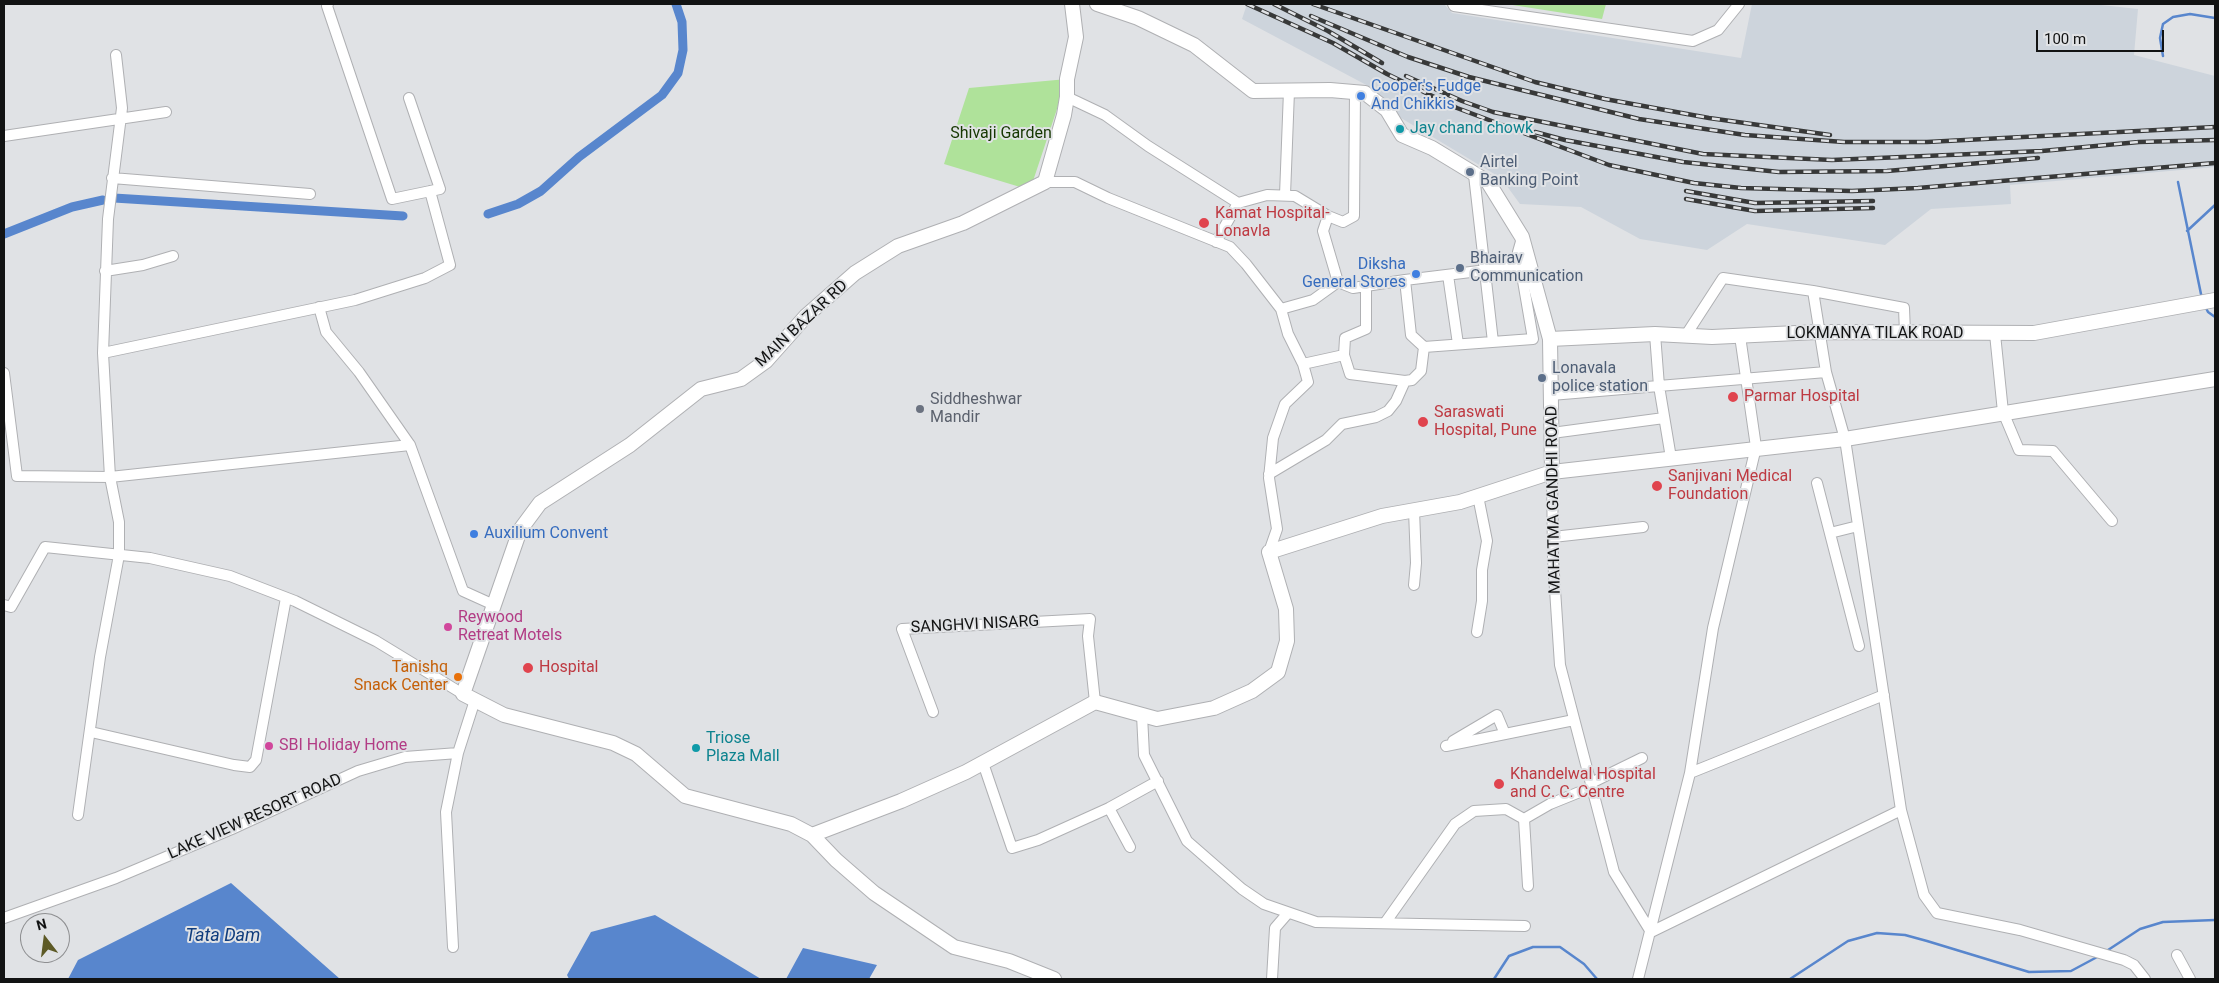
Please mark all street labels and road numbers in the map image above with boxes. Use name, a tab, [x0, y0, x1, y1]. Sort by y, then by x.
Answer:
street label: MAIN BAZAR RD	[752, 276, 852, 372]
street label: LOKMANYA TILAK ROAD	[1787, 324, 1963, 344]
street label: MAHATMA GANDHI ROAD	[1543, 406, 1565, 594]
street label: SANGHVI NISARG	[910, 612, 1040, 638]
street label: LAKE VIEW RESORT ROAD	[165, 770, 345, 864]

